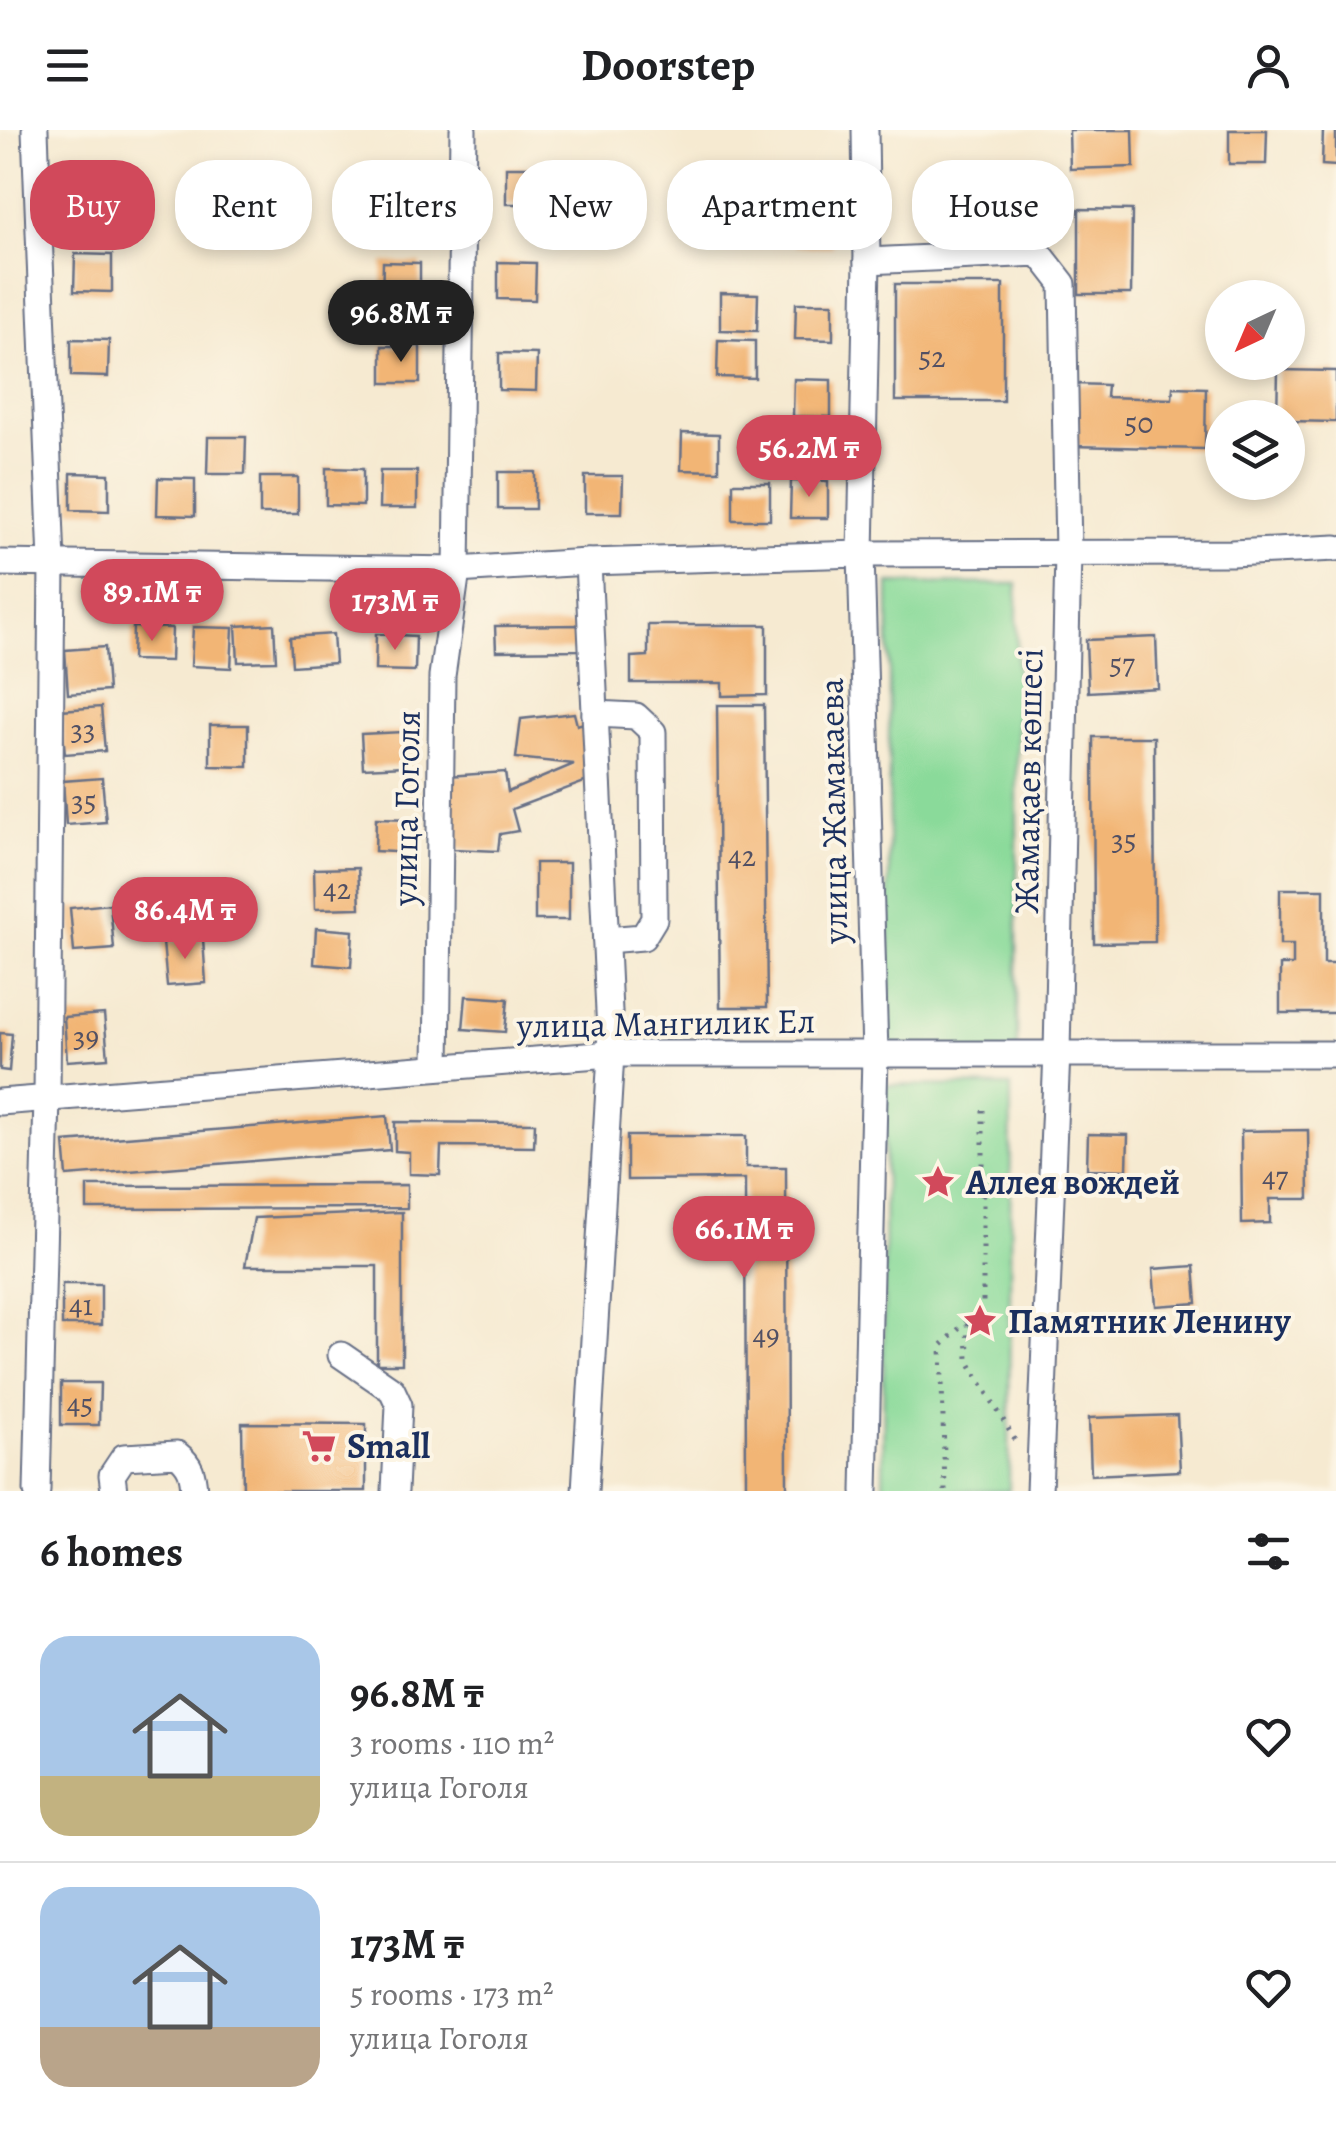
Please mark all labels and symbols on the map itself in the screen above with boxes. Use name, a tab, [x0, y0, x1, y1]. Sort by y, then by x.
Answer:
pin: 96.8M ₸	[309, 280, 493, 365]
north arrow	[1205, 280, 1305, 380]
house number: 52	[918, 337, 946, 377]
house number: 50	[1125, 403, 1153, 443]
pin: 56.2M ₸	[717, 415, 901, 500]
pin: 89.1M ₸	[60, 559, 244, 644]
pin: 173M ₸	[314, 568, 476, 653]
house number: 57	[1109, 644, 1135, 684]
street label: Жамақаев көшесі	[1002, 648, 1054, 914]
street label: улица Жамакаева	[807, 678, 859, 945]
house number: 33	[71, 710, 95, 750]
street label: улица Гоголя	[380, 710, 432, 907]
house number: 35	[71, 781, 97, 821]
house number: 35	[1111, 820, 1137, 860]
house number: 42	[728, 836, 756, 876]
house number: 42	[323, 869, 351, 909]
pin: 86.4M ₸	[93, 877, 277, 962]
street label: улица Мангилик Ел	[515, 996, 816, 1050]
house number: 39	[73, 1017, 99, 1057]
house number: 47	[1262, 1157, 1288, 1197]
place label: Аллея вождей	[965, 1158, 1180, 1206]
place icon: Аллея вождей	[919, 1163, 957, 1201]
pin: 66.1M ₸	[652, 1196, 836, 1281]
house number: 41	[69, 1285, 93, 1325]
place label: Памятник Ленину	[1008, 1297, 1292, 1345]
place icon: Памятник Ленину	[961, 1302, 999, 1340]
house number: 49	[752, 1315, 780, 1355]
house number: 45	[67, 1384, 93, 1424]
place label: Small	[347, 1422, 430, 1470]
supermarket icon: Small	[300, 1427, 338, 1465]

